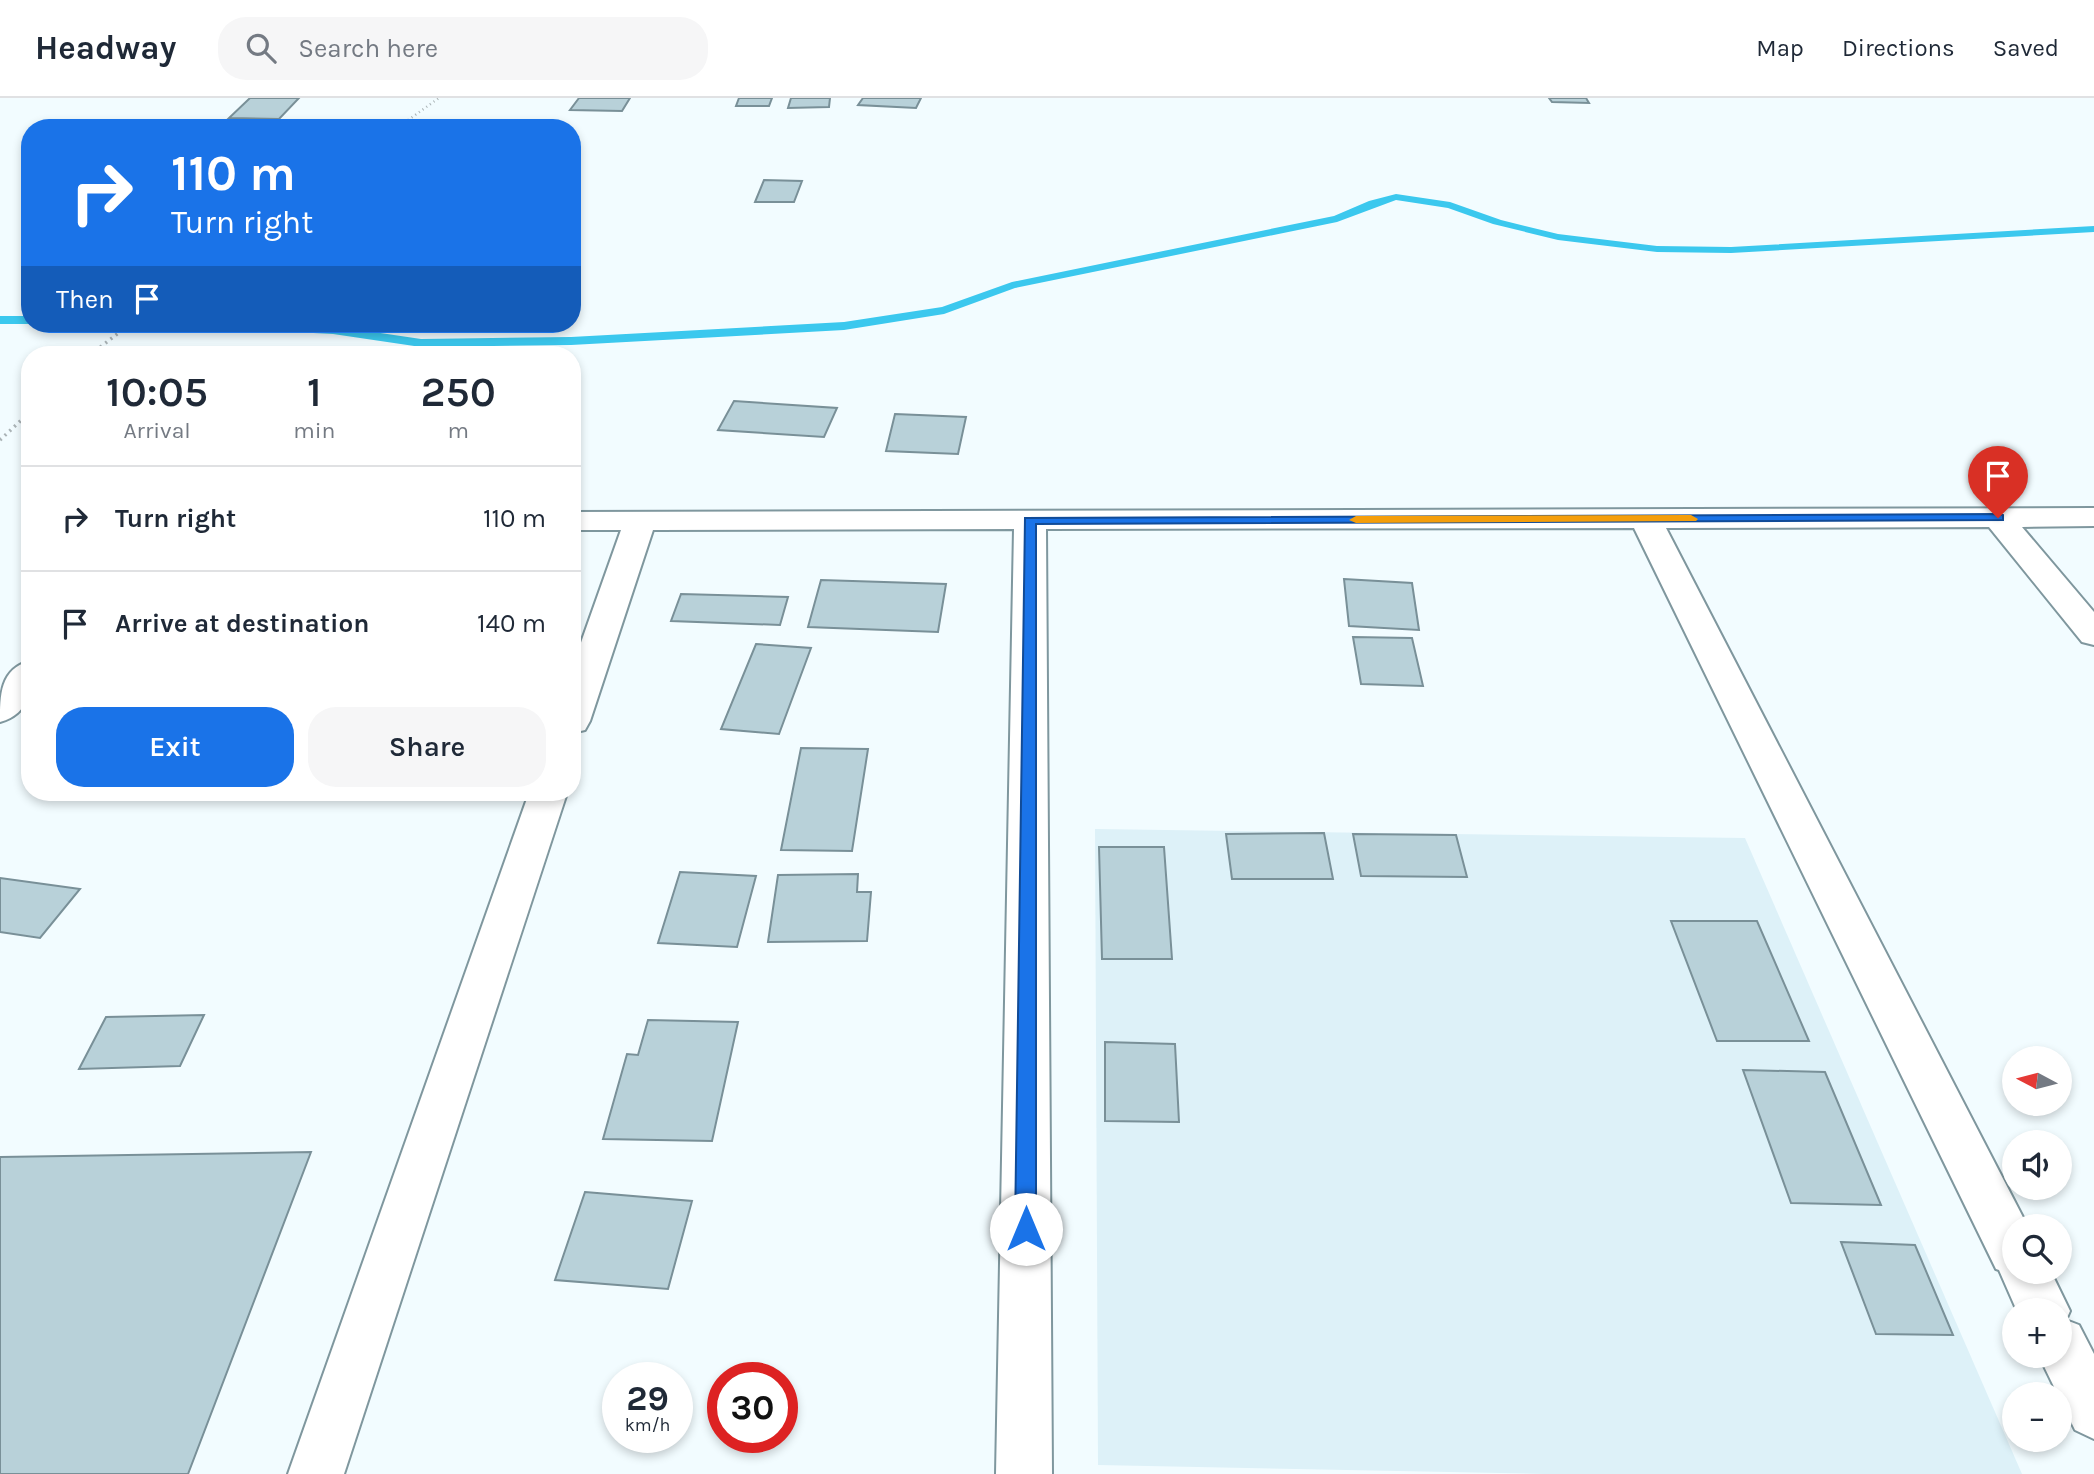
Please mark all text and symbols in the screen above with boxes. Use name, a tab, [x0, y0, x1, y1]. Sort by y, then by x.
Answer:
search box	[218, 17, 708, 80]
text: Headway	[35, 29, 176, 67]
icon: search	[242, 29, 280, 67]
text: Search here	[298, 33, 438, 64]
text: Map	[1756, 34, 1804, 62]
text: Directions	[1842, 34, 1955, 62]
text: Saved	[1993, 34, 2059, 62]
text: 110 m	[171, 145, 296, 202]
icon: right	[56, 147, 147, 238]
text: Turn right	[171, 204, 313, 241]
icon: arrive	[128, 280, 166, 318]
text: Then	[56, 284, 114, 315]
text: 10:05	[106, 367, 208, 417]
text: 1	[307, 367, 322, 417]
text: 250	[420, 367, 496, 417]
text: Arrival	[123, 417, 191, 444]
text: min	[293, 417, 335, 444]
text: m	[447, 417, 469, 444]
pin	[1968, 446, 2028, 518]
icon: arrive	[1979, 457, 2017, 495]
icon: right	[56, 500, 94, 538]
text: Turn right	[115, 503, 236, 534]
text: 110 m	[483, 503, 546, 534]
icon: arrive	[56, 605, 94, 643]
text: Arrive at destination	[115, 608, 369, 639]
text: 140 m	[477, 608, 546, 639]
button: Exit	[56, 707, 294, 787]
button: Share	[308, 707, 546, 787]
north arrow	[2002, 1046, 2072, 1116]
map controls	[2002, 1046, 2072, 1452]
button: sound	[2002, 1130, 2072, 1200]
position arrow	[989, 1192, 1063, 1266]
button: search	[2002, 1214, 2072, 1284]
button: +	[2002, 1298, 2072, 1368]
speed limit sign: 30	[707, 1362, 798, 1453]
text: 29	[626, 1378, 669, 1419]
button: −	[2002, 1382, 2072, 1452]
text: km/h	[625, 1414, 670, 1436]

